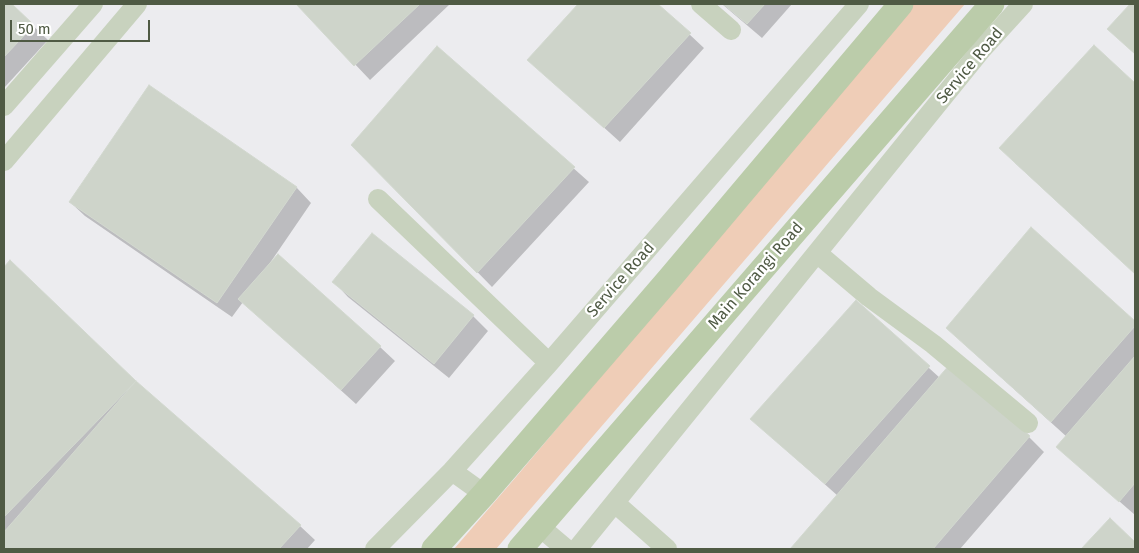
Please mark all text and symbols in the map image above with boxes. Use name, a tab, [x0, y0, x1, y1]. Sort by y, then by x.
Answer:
scale bar	[12, 10, 152, 42]
text: 50 m	[18, 20, 51, 38]
street label: Service Road	[933, 24, 1007, 108]
street label: Main Korangi Road	[704, 219, 808, 333]
street label: Service Road	[583, 239, 659, 321]

